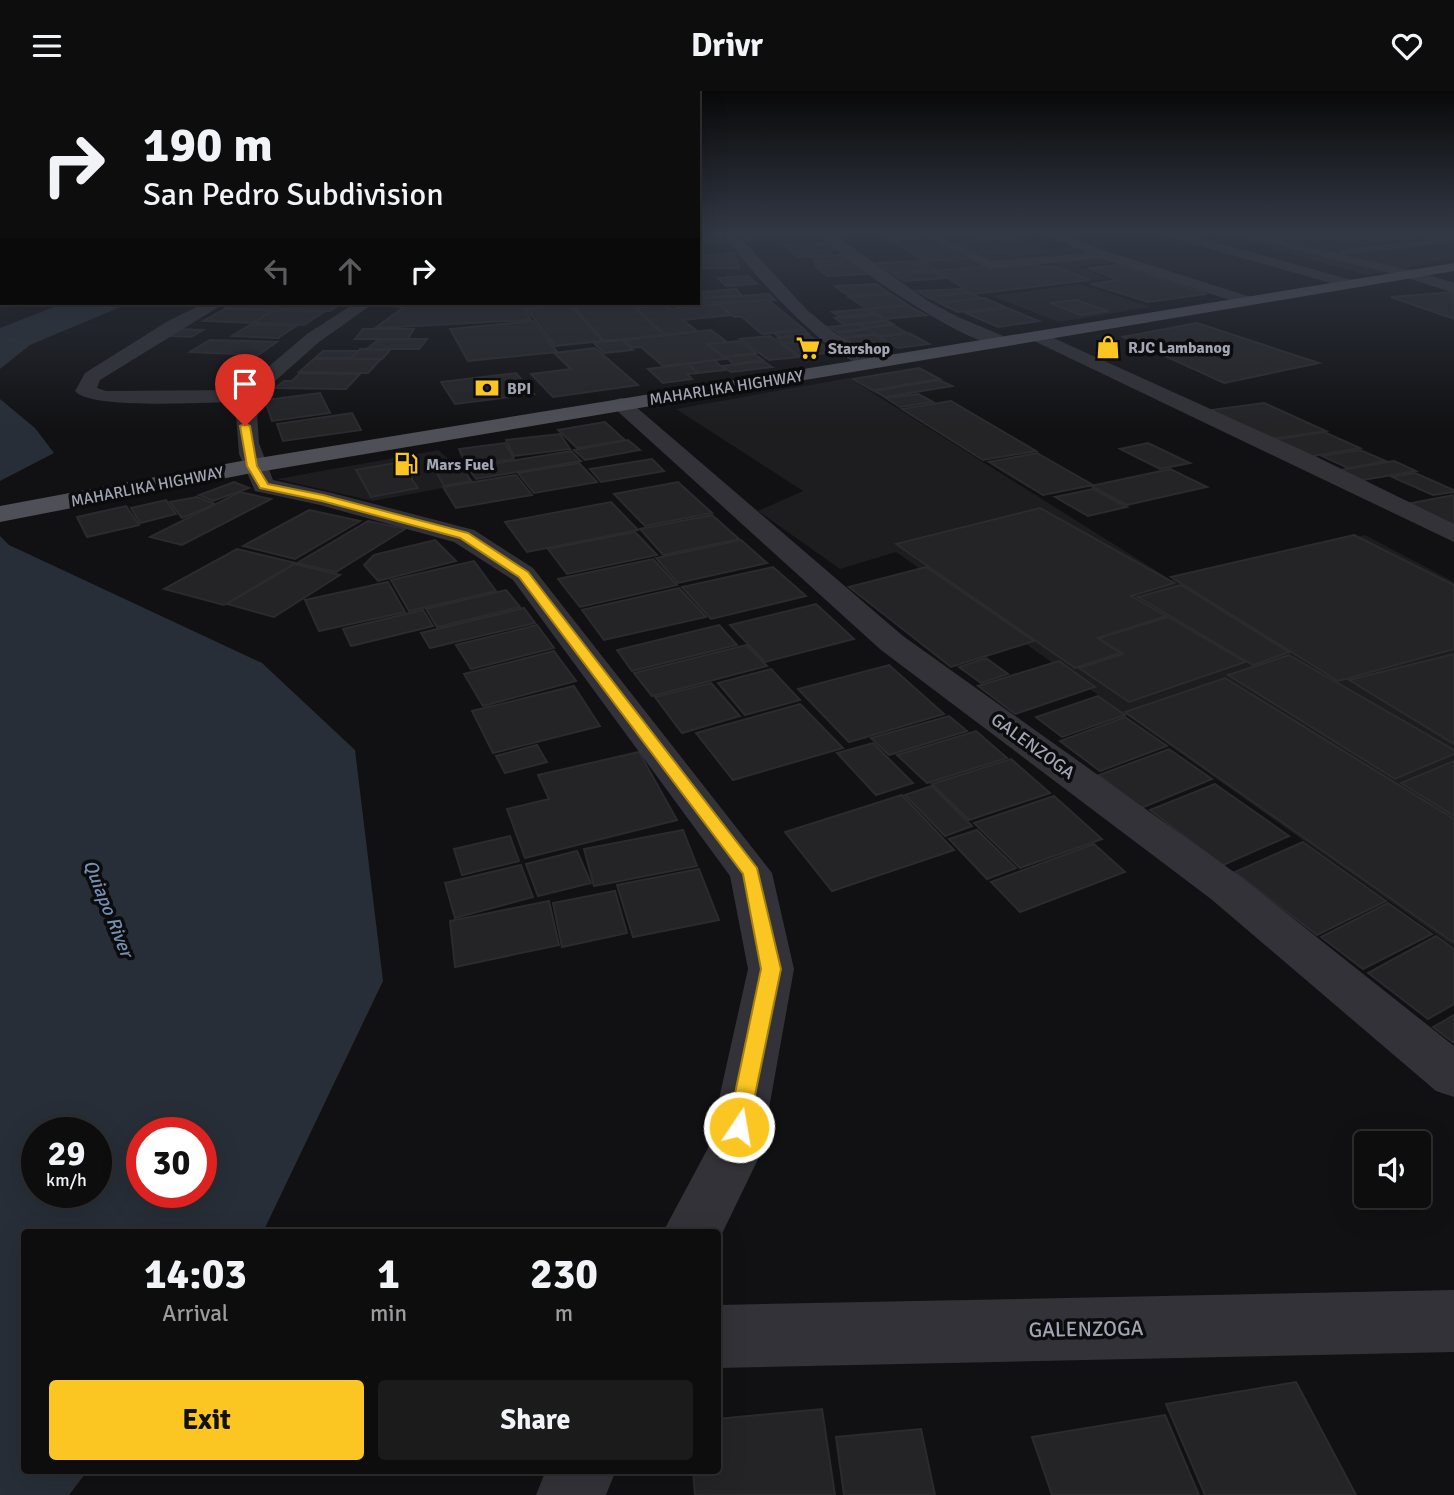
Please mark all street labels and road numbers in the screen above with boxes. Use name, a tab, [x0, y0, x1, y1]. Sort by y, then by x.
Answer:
street label: MAHARLIKA HIGHWAY	[648, 366, 804, 410]
street label: MAHARLIKA HIGHWAY	[69, 462, 225, 512]
street label: GALENZOGA	[987, 708, 1079, 784]
street label: GALENZOGA	[1028, 1315, 1144, 1343]

